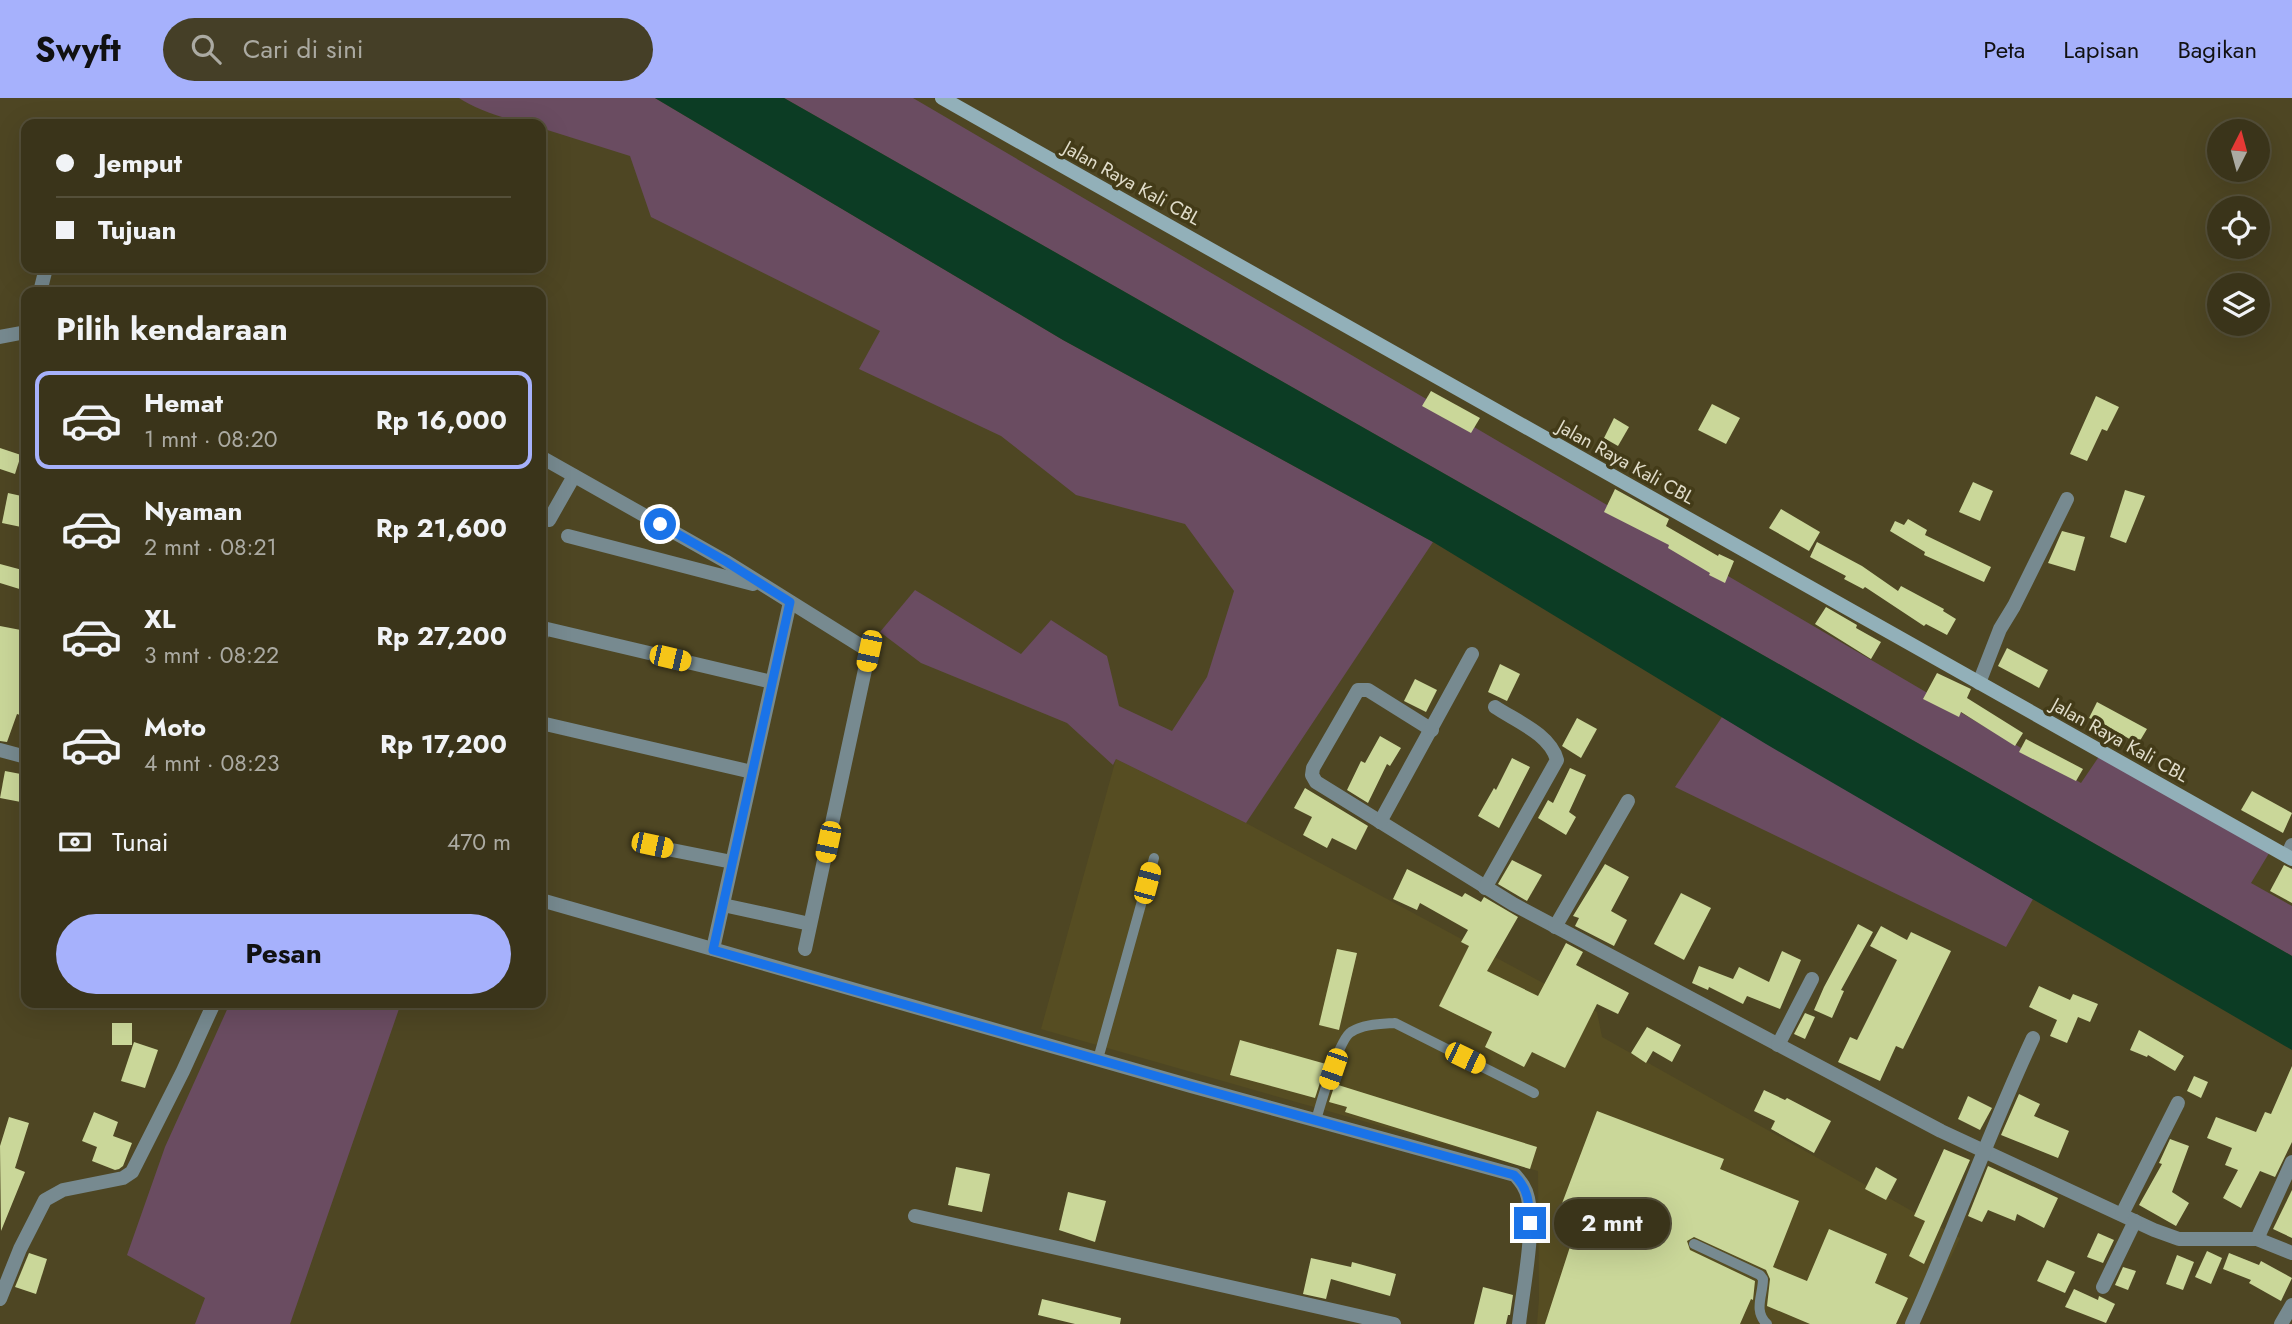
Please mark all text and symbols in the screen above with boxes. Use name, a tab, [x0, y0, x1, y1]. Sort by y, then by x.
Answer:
search box	[163, 18, 653, 81]
text: Swyft	[35, 26, 121, 73]
icon: search	[187, 30, 225, 68]
text: Cari di sini	[243, 30, 364, 68]
text: Peta	[1983, 32, 2025, 67]
text: Lapisan	[2063, 32, 2139, 67]
text: Bagikan	[2177, 32, 2257, 67]
north arrow	[2207, 119, 2270, 182]
map controls	[2207, 119, 2270, 336]
street label: Jalan Raya Kali CBL	[1056, 133, 1206, 232]
text: Jemput	[98, 144, 182, 182]
button: locate	[2207, 196, 2270, 259]
text: Tujuan	[98, 211, 176, 249]
button: layers	[2207, 273, 2270, 336]
text: Pilih kendaraan	[56, 306, 288, 352]
text: Hemat	[144, 384, 223, 422]
icon: car	[60, 389, 123, 452]
text: Rp 16,000	[376, 401, 507, 439]
street label: Jalan Raya Kali CBL	[1550, 412, 1700, 511]
text: 1 mnt · 08:20	[144, 422, 278, 456]
text: Nyaman	[144, 492, 243, 530]
icon: car	[60, 497, 123, 560]
route start	[644, 508, 676, 540]
text: Rp 21,600	[376, 509, 507, 547]
text: 2 mnt · 08:21	[144, 530, 277, 564]
text: XL	[144, 600, 176, 638]
icon: car	[60, 605, 123, 668]
text: Rp 27,200	[376, 617, 507, 655]
car	[855, 628, 884, 674]
text: 3 mnt · 08:22	[144, 638, 279, 672]
car	[648, 643, 693, 673]
street label: Jalan Raya Kali CBL	[2044, 690, 2194, 789]
text: Moto	[144, 708, 206, 746]
icon: car	[60, 713, 123, 776]
text: Rp 17,200	[380, 725, 507, 763]
text: 4 mnt · 08:23	[144, 746, 279, 780]
car	[814, 819, 843, 865]
icon: cash	[56, 823, 94, 861]
text: Tunai	[112, 823, 169, 861]
text: 470 m	[447, 825, 511, 859]
car	[630, 830, 675, 860]
car	[1132, 860, 1163, 906]
button: Pesan	[56, 914, 511, 994]
car	[1442, 1039, 1489, 1077]
car	[1317, 1046, 1350, 1092]
callout: 2 mnt	[1554, 1198, 1670, 1248]
text: 2 mnt	[1581, 1206, 1643, 1240]
route end	[1514, 1207, 1546, 1239]

